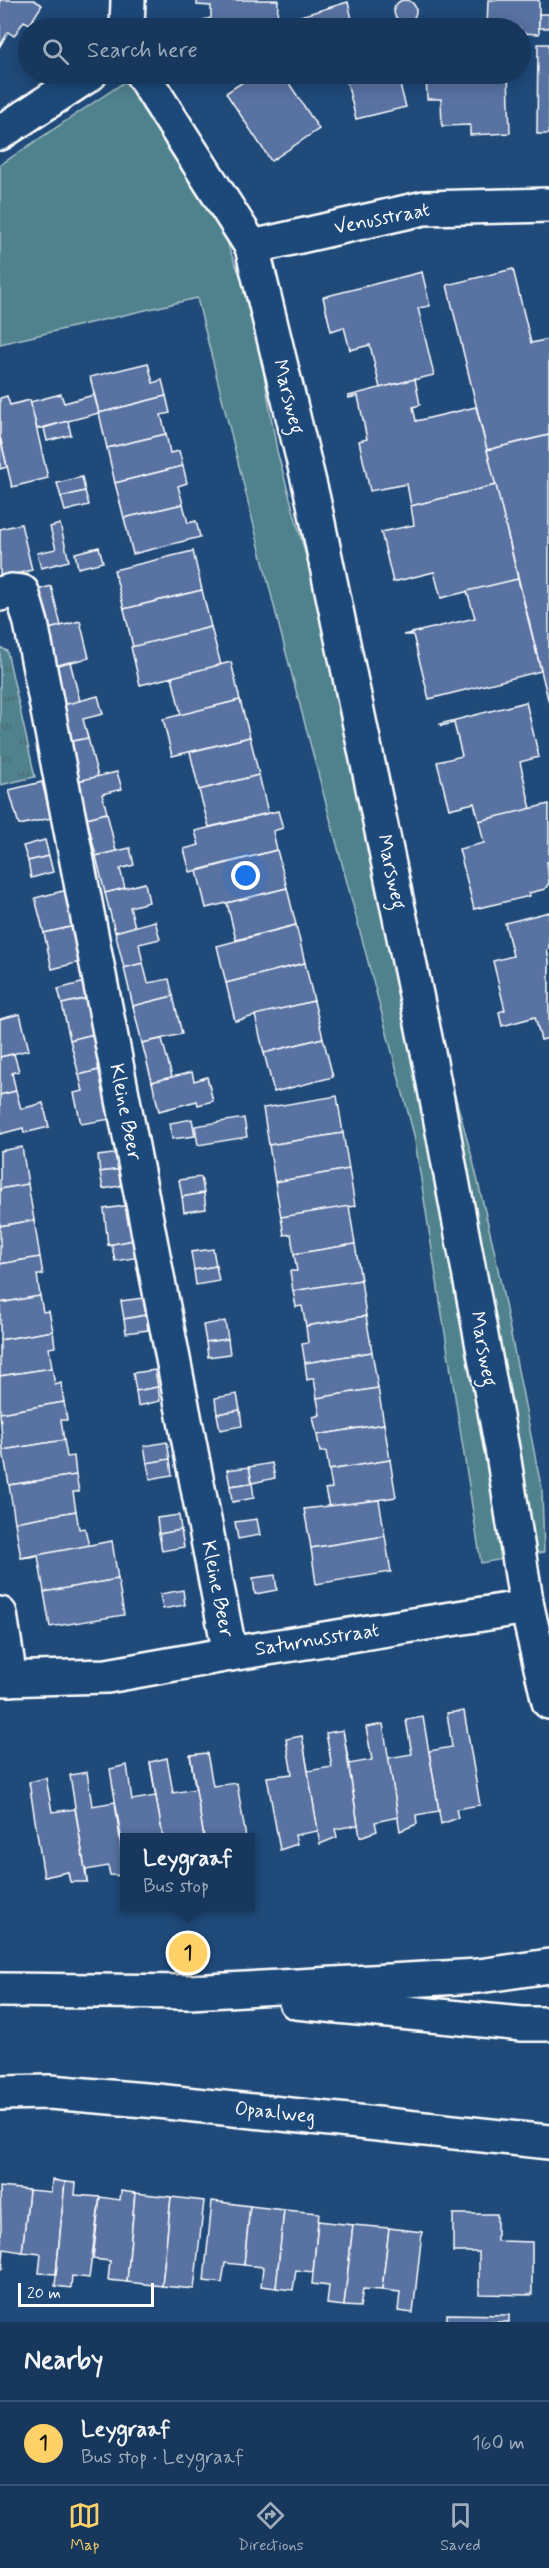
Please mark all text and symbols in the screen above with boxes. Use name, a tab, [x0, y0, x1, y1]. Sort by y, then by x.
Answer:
search box	[18, 18, 531, 84]
icon: search	[39, 35, 72, 68]
text: Search here	[87, 37, 198, 65]
street label: Venusstraat	[332, 196, 432, 242]
street label: Marsweg	[264, 357, 310, 438]
street label: Marsweg	[368, 832, 412, 912]
your location	[231, 861, 260, 890]
street label: Kleine Beer	[102, 1061, 148, 1163]
street label: Marsweg	[461, 1309, 503, 1389]
street label: Kleine Beer	[194, 1538, 240, 1640]
street label: Saturnusstraat	[253, 1617, 381, 1663]
popup	[120, 1833, 255, 1911]
text: Leygraaf	[143, 1845, 232, 1873]
text: Bus stop	[143, 1873, 209, 1900]
pin: 1	[168, 1930, 207, 1976]
street label: Opaalweg	[233, 2095, 317, 2131]
scale bar	[18, 2280, 154, 2308]
text: 20 m	[27, 2283, 61, 2304]
text: Nearby	[24, 2344, 103, 2378]
text: Leygraaf	[81, 2416, 170, 2444]
text: 1	[39, 2430, 48, 2457]
text: 160 m	[472, 2430, 525, 2457]
text: Bus stop · Leygraaf	[81, 2444, 244, 2471]
tab: Map	[68, 2499, 101, 2556]
tab: Directions	[238, 2499, 304, 2556]
tab: Saved	[440, 2499, 481, 2556]

